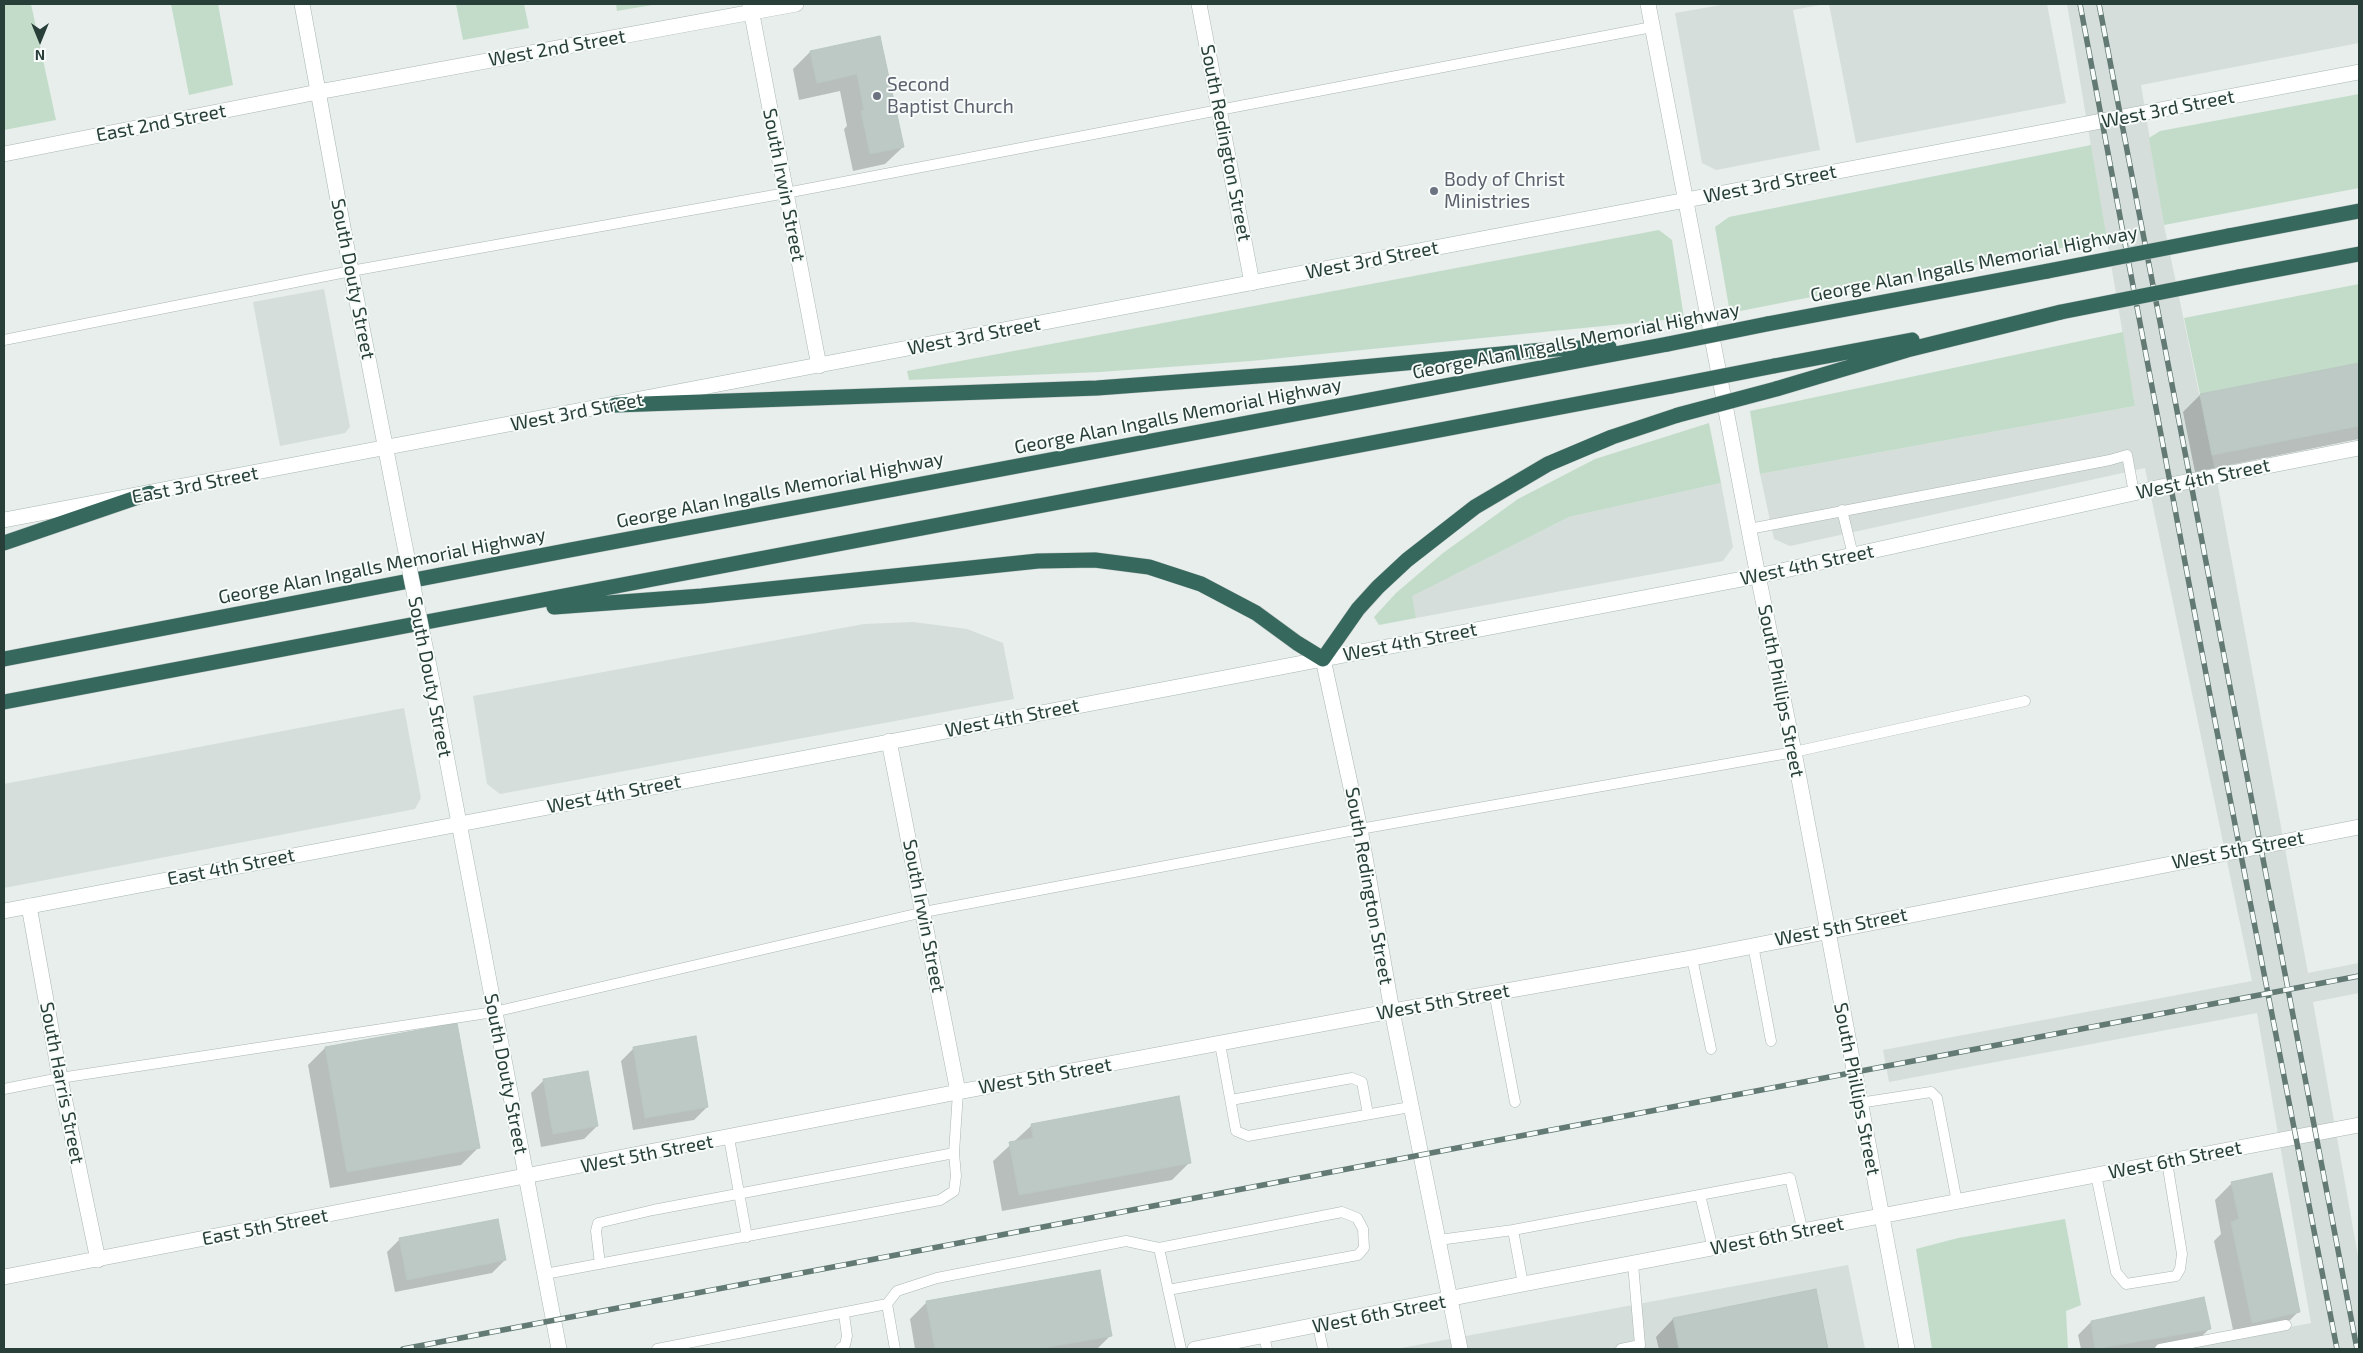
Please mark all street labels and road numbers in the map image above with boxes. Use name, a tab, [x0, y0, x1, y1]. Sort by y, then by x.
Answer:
street label: West 2nd Street	[487, 25, 627, 71]
street label: South Redington Street	[1196, 43, 1256, 243]
street label: West 3rd Street	[2100, 85, 2236, 133]
street label: East 2nd Street	[94, 99, 228, 147]
street label: South Irwin Street	[758, 106, 810, 264]
street label: West 3rd Street	[1702, 160, 1838, 208]
street label: South Douty Street	[326, 197, 380, 361]
street label: George Alan Ingalls Memorial Highway	[1808, 221, 2140, 307]
street label: West 3rd Street	[1304, 236, 1440, 284]
street label: George Alan Ingalls Memorial Highway	[1410, 298, 1742, 384]
street label: West 3rd Street	[906, 312, 1042, 360]
street label: George Alan Ingalls Memorial Highway	[1012, 373, 1344, 459]
street label: West 3rd Street	[509, 388, 645, 436]
street label: George Alan Ingalls Memorial Highway	[614, 447, 946, 533]
street label: West 4th Street	[2134, 454, 2272, 504]
street label: East 3rd Street	[130, 462, 260, 508]
street label: George Alan Ingalls Memorial Highway	[216, 523, 548, 609]
street label: West 4th Street	[1738, 540, 1876, 590]
street label: South Douty Street	[403, 595, 457, 759]
street label: South Phillips Street	[1753, 603, 1809, 779]
street label: West 4th Street	[1341, 618, 1479, 666]
street label: West 4th Street	[943, 694, 1081, 742]
street label: West 4th Street	[545, 770, 683, 818]
street label: South Redington Street	[1340, 786, 1398, 986]
street label: West 5th Street	[2170, 826, 2306, 874]
street label: South Irwin Street	[898, 837, 950, 995]
street label: East 4th Street	[165, 843, 297, 891]
street label: West 5th Street	[1773, 903, 1909, 951]
street label: West 5th Street	[1375, 979, 1511, 1025]
street label: South Douty Street	[479, 992, 533, 1156]
street label: South Harris Street	[35, 1000, 89, 1166]
street label: South Phillips Street	[1829, 1001, 1885, 1177]
street label: West 5th Street	[977, 1053, 1113, 1099]
street label: West 5th Street	[579, 1130, 715, 1178]
street label: West 6th Street	[2106, 1136, 2244, 1184]
street label: East 5th Street	[200, 1204, 330, 1250]
street label: West 6th Street	[1708, 1212, 1846, 1260]
street label: West 6th Street	[1310, 1290, 1448, 1338]

